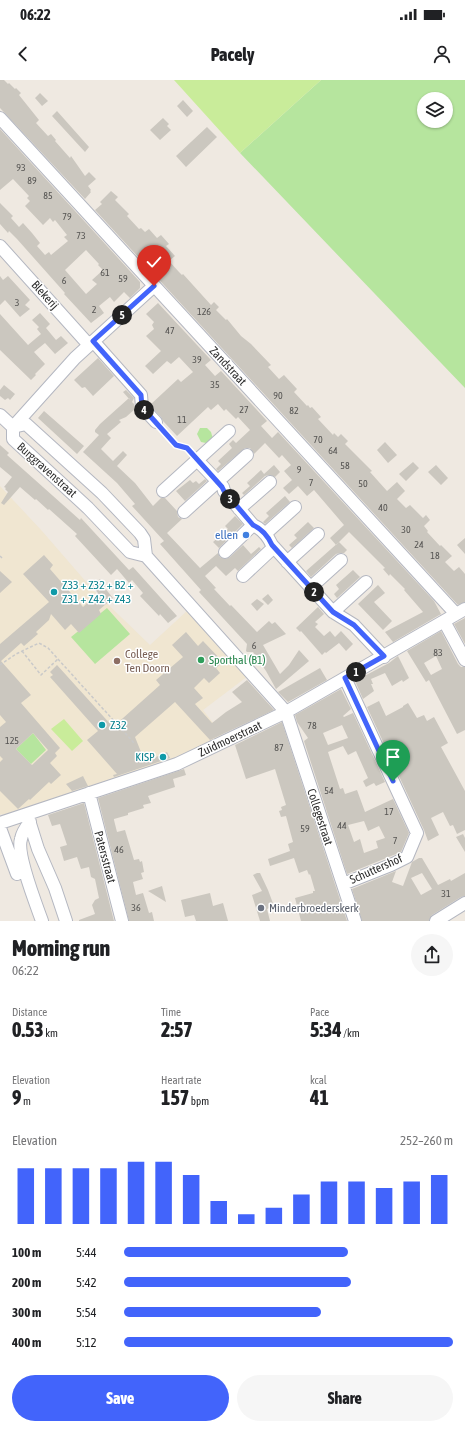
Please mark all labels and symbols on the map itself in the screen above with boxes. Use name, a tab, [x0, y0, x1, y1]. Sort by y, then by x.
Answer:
house number: 93	[16, 162, 26, 173]
house number: 89	[27, 175, 37, 186]
house number: 85	[43, 190, 53, 201]
house number: 79	[62, 211, 72, 222]
house number: 73	[76, 230, 86, 241]
pin	[137, 245, 171, 286]
house number: 61	[100, 267, 110, 278]
house number: 59	[118, 273, 128, 284]
house number: 6	[62, 275, 67, 286]
street label: Blekerij	[29, 278, 61, 312]
house number: 3	[15, 297, 20, 308]
house number: 2	[92, 304, 97, 315]
pin: 5	[112, 305, 132, 325]
house number: 126	[197, 306, 211, 317]
house number: 47	[165, 325, 175, 336]
street label: Zandstraat	[206, 344, 250, 389]
house number: 39	[192, 354, 202, 365]
house number: 35	[210, 379, 220, 390]
house number: 90	[273, 390, 283, 401]
pin: 4	[134, 400, 154, 420]
house number: 27	[239, 404, 249, 415]
house number: 82	[289, 405, 299, 416]
house number: 11	[177, 414, 187, 425]
house number: 70	[313, 434, 323, 445]
street label: Burggravenstraat	[14, 440, 80, 501]
house number: 64	[328, 445, 338, 456]
house number: 58	[340, 460, 350, 471]
house number: 9	[297, 464, 302, 475]
house number: 7	[309, 477, 314, 488]
house number: 50	[358, 478, 368, 489]
pin: 3	[220, 489, 240, 509]
house number: 40	[378, 502, 388, 513]
house number: 30	[401, 524, 411, 535]
place label: ellen	[215, 528, 238, 542]
marker: ellen	[241, 530, 251, 540]
house number: 24	[414, 539, 424, 550]
house number: 18	[430, 550, 440, 561]
place label: Z33 + Z32 + B2 + Z31 + Z42 + Z43	[62, 578, 134, 606]
pin: 2	[304, 582, 324, 602]
marker: Z33 + Z32 + B2 + Z31 + Z42 + Z43	[49, 587, 59, 597]
house number: 6	[252, 640, 257, 651]
place label: College Ten Doorn	[125, 647, 170, 675]
house number: 83	[433, 647, 443, 658]
place label: Sporthal (B1)	[209, 653, 266, 667]
marker: Sporthal (B1)	[196, 655, 206, 665]
marker: College Ten Doorn	[112, 656, 122, 666]
pin: 1	[346, 662, 366, 682]
place label: Z32	[110, 718, 127, 732]
street label: Zuidmoerstraat	[196, 718, 264, 760]
marker: Z32	[97, 720, 107, 730]
house number: 78	[307, 720, 317, 731]
house number: 125	[5, 735, 19, 746]
pin	[376, 740, 410, 781]
house number: 87	[274, 742, 284, 753]
place label: KISP	[135, 750, 155, 764]
marker: KISP	[158, 752, 168, 762]
house number: 54	[324, 785, 334, 796]
street label: Collegestraat	[304, 787, 336, 848]
house number: 17	[384, 806, 394, 817]
house number: 44	[337, 820, 347, 831]
house number: 59	[300, 823, 310, 834]
street label: Patersstraat	[91, 829, 119, 885]
house number: 7	[393, 835, 398, 846]
house number: 46	[114, 844, 124, 855]
street label: Schuttershof	[348, 851, 405, 887]
house number: 31	[441, 888, 451, 899]
place label: Minderbroederskerk	[269, 901, 359, 915]
house number: 36	[131, 902, 141, 913]
marker: Minderbroederskerk	[256, 903, 266, 913]

